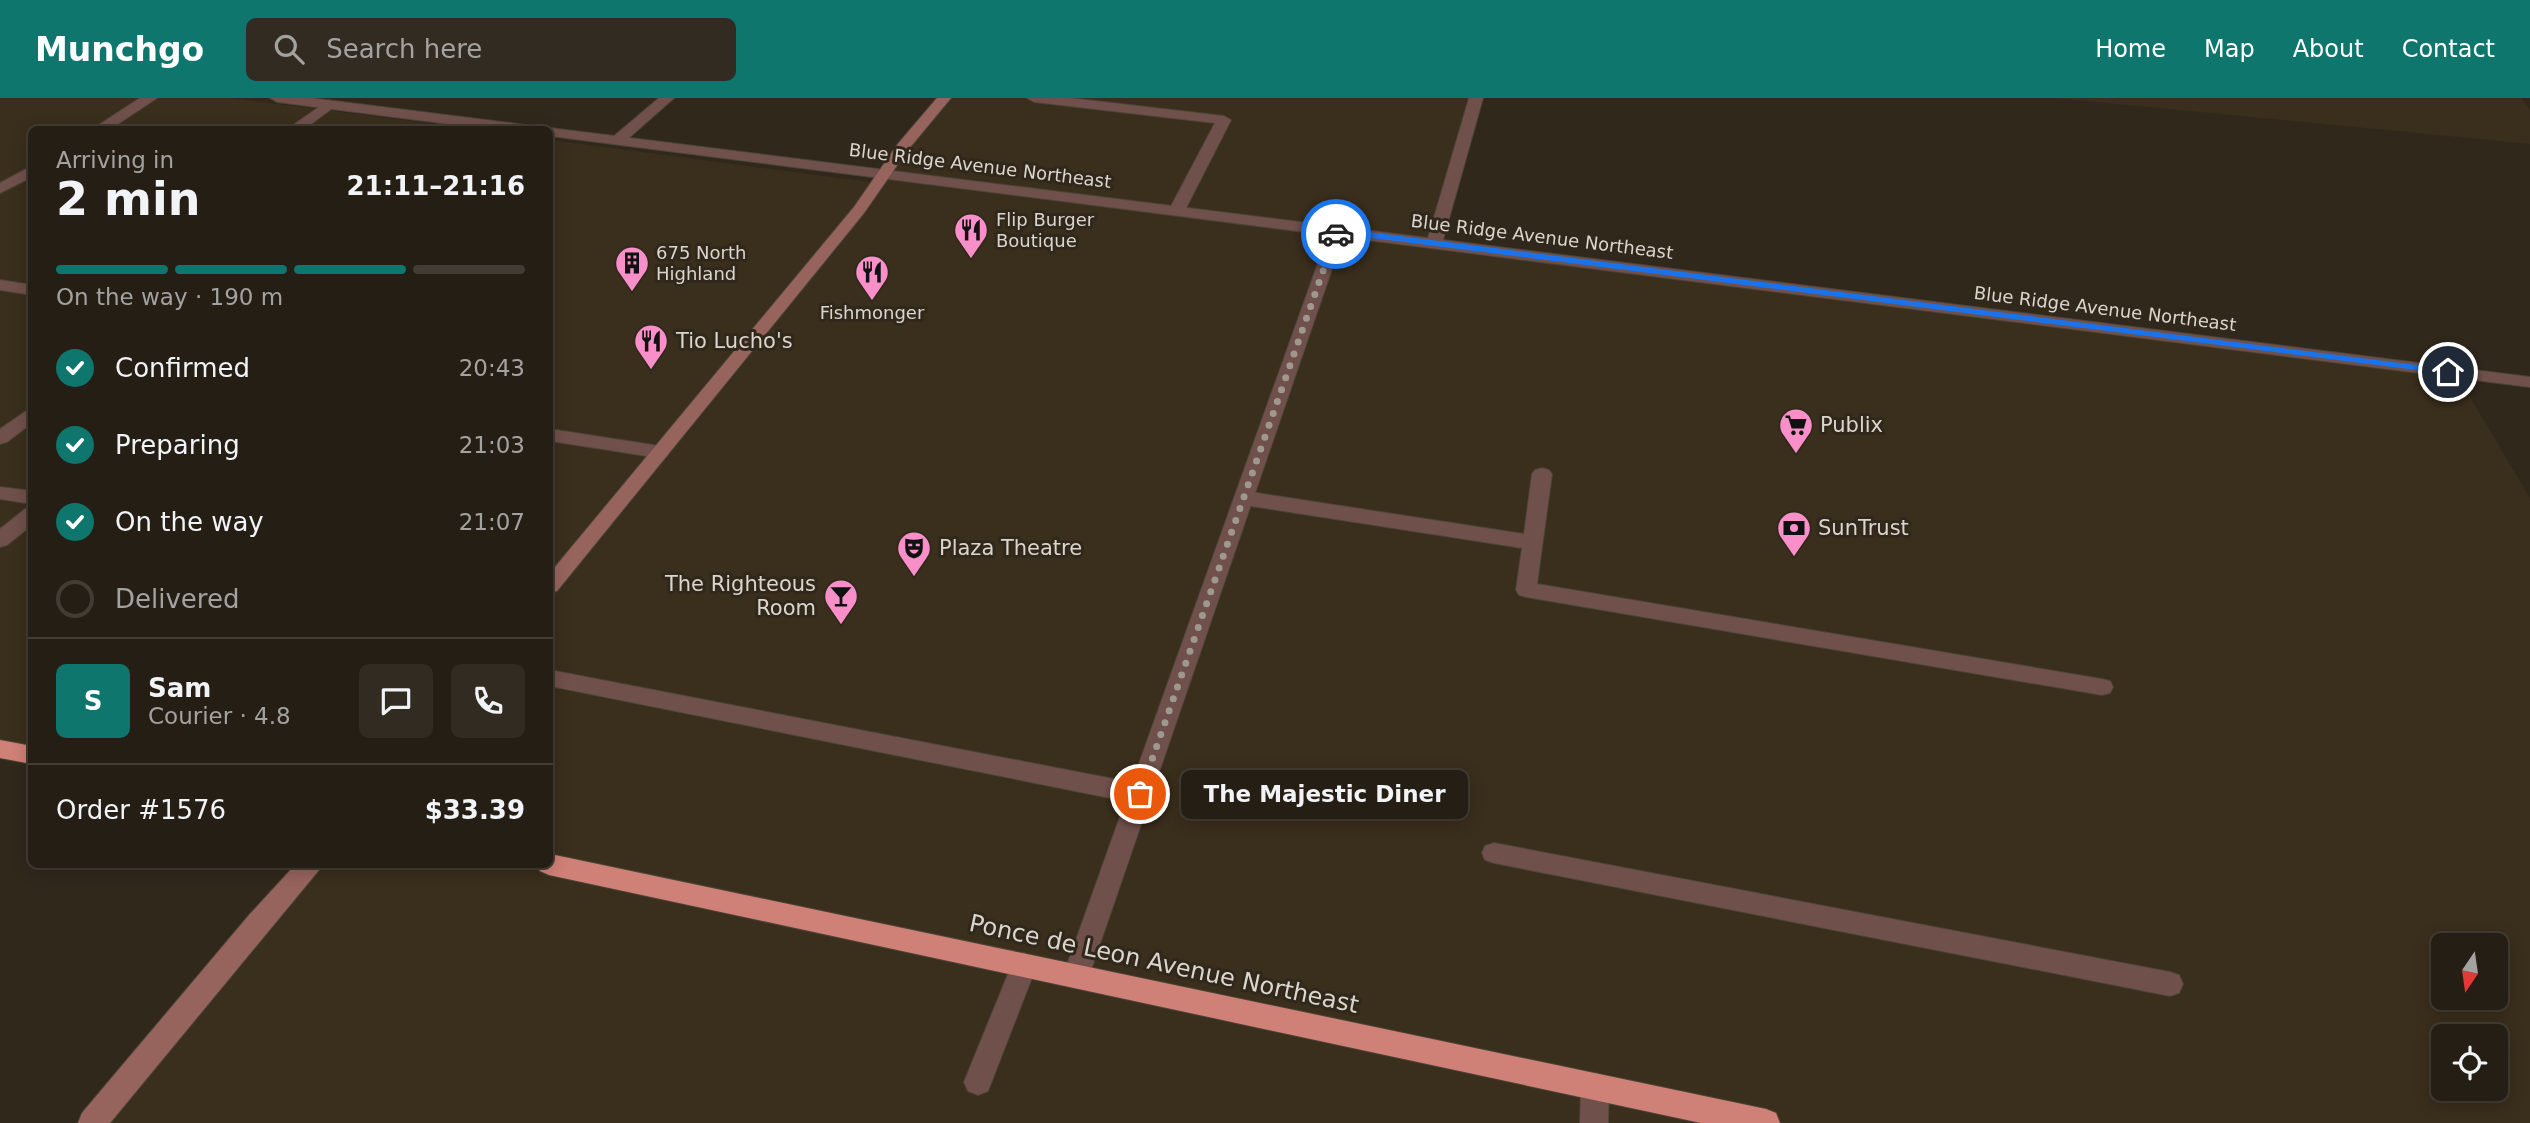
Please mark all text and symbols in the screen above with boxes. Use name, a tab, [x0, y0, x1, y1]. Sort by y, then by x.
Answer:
search box	[246, 18, 736, 81]
text: Munchgo	[35, 30, 204, 69]
icon: search	[270, 30, 308, 68]
text: Search here	[326, 34, 482, 64]
text: Home	[2095, 35, 2166, 63]
text: Map	[2204, 35, 2255, 63]
text: About	[2293, 35, 2364, 63]
text: Contact	[2402, 35, 2495, 63]
street label: Blue Ridge Avenue Northeast	[848, 139, 1112, 192]
text: Arriving in	[56, 147, 174, 173]
text: 21:11–21:16	[346, 171, 525, 201]
text: 2 min	[56, 172, 200, 226]
courier	[1301, 199, 1371, 269]
place label: Flip Burger Boutique	[996, 209, 1095, 251]
street label: Blue Ridge Avenue Northeast	[1410, 210, 1674, 263]
restaurant icon: Flip Burger Boutique	[952, 211, 990, 260]
icon: car	[1317, 215, 1355, 253]
place label: 675 North Highland	[656, 242, 746, 284]
building icon: 675 North Highland	[613, 244, 651, 293]
restaurant icon: Fishmonger	[853, 253, 891, 302]
street label: Blue Ridge Avenue Northeast	[1973, 282, 2237, 335]
text: On the way · 190 m	[56, 284, 283, 310]
place label: Fishmonger	[820, 302, 925, 323]
restaurant icon: Tio Lucho's	[632, 322, 670, 371]
place label: Tio Lucho's	[675, 329, 793, 353]
pin	[2418, 342, 2478, 402]
icon: check	[56, 349, 94, 387]
text: Confirmed	[115, 353, 250, 383]
icon: home	[2429, 353, 2467, 391]
text: 20:43	[459, 355, 525, 381]
supermarket icon: Publix	[1777, 406, 1815, 455]
place label: Publix	[1820, 413, 1883, 437]
icon: check	[56, 426, 94, 464]
text: Preparing	[115, 430, 240, 460]
text: 21:03	[459, 432, 525, 458]
icon: check	[56, 503, 94, 541]
text: On the way	[115, 507, 264, 537]
text: 21:07	[459, 509, 525, 535]
bank icon: SunTrust	[1775, 509, 1813, 558]
place label: SunTrust	[1818, 516, 1909, 540]
theatre icon: Plaza Theatre	[895, 529, 933, 578]
place label: Plaza Theatre	[939, 536, 1082, 560]
place label: The Righteous Room	[664, 572, 816, 620]
bar icon: The Righteous Room	[822, 577, 860, 626]
text: Delivered	[115, 584, 239, 614]
button: chat	[359, 664, 433, 738]
button: phone	[451, 664, 525, 738]
text: Sam	[148, 673, 211, 703]
text: S	[84, 686, 102, 716]
text: Courier · 4.8	[148, 703, 291, 729]
pin	[1110, 764, 1170, 824]
callout: The Majestic Diner	[1182, 770, 1469, 818]
icon: bag	[1121, 775, 1159, 813]
text: The Majestic Diner	[1203, 781, 1446, 807]
text: Order #1576	[56, 795, 226, 825]
text: $33.39	[425, 795, 525, 825]
street label: Ponce de Leon Avenue Northeast	[967, 909, 1361, 1019]
north arrow	[2431, 933, 2508, 1010]
map controls	[2431, 933, 2508, 1101]
button: locate	[2431, 1024, 2508, 1101]

